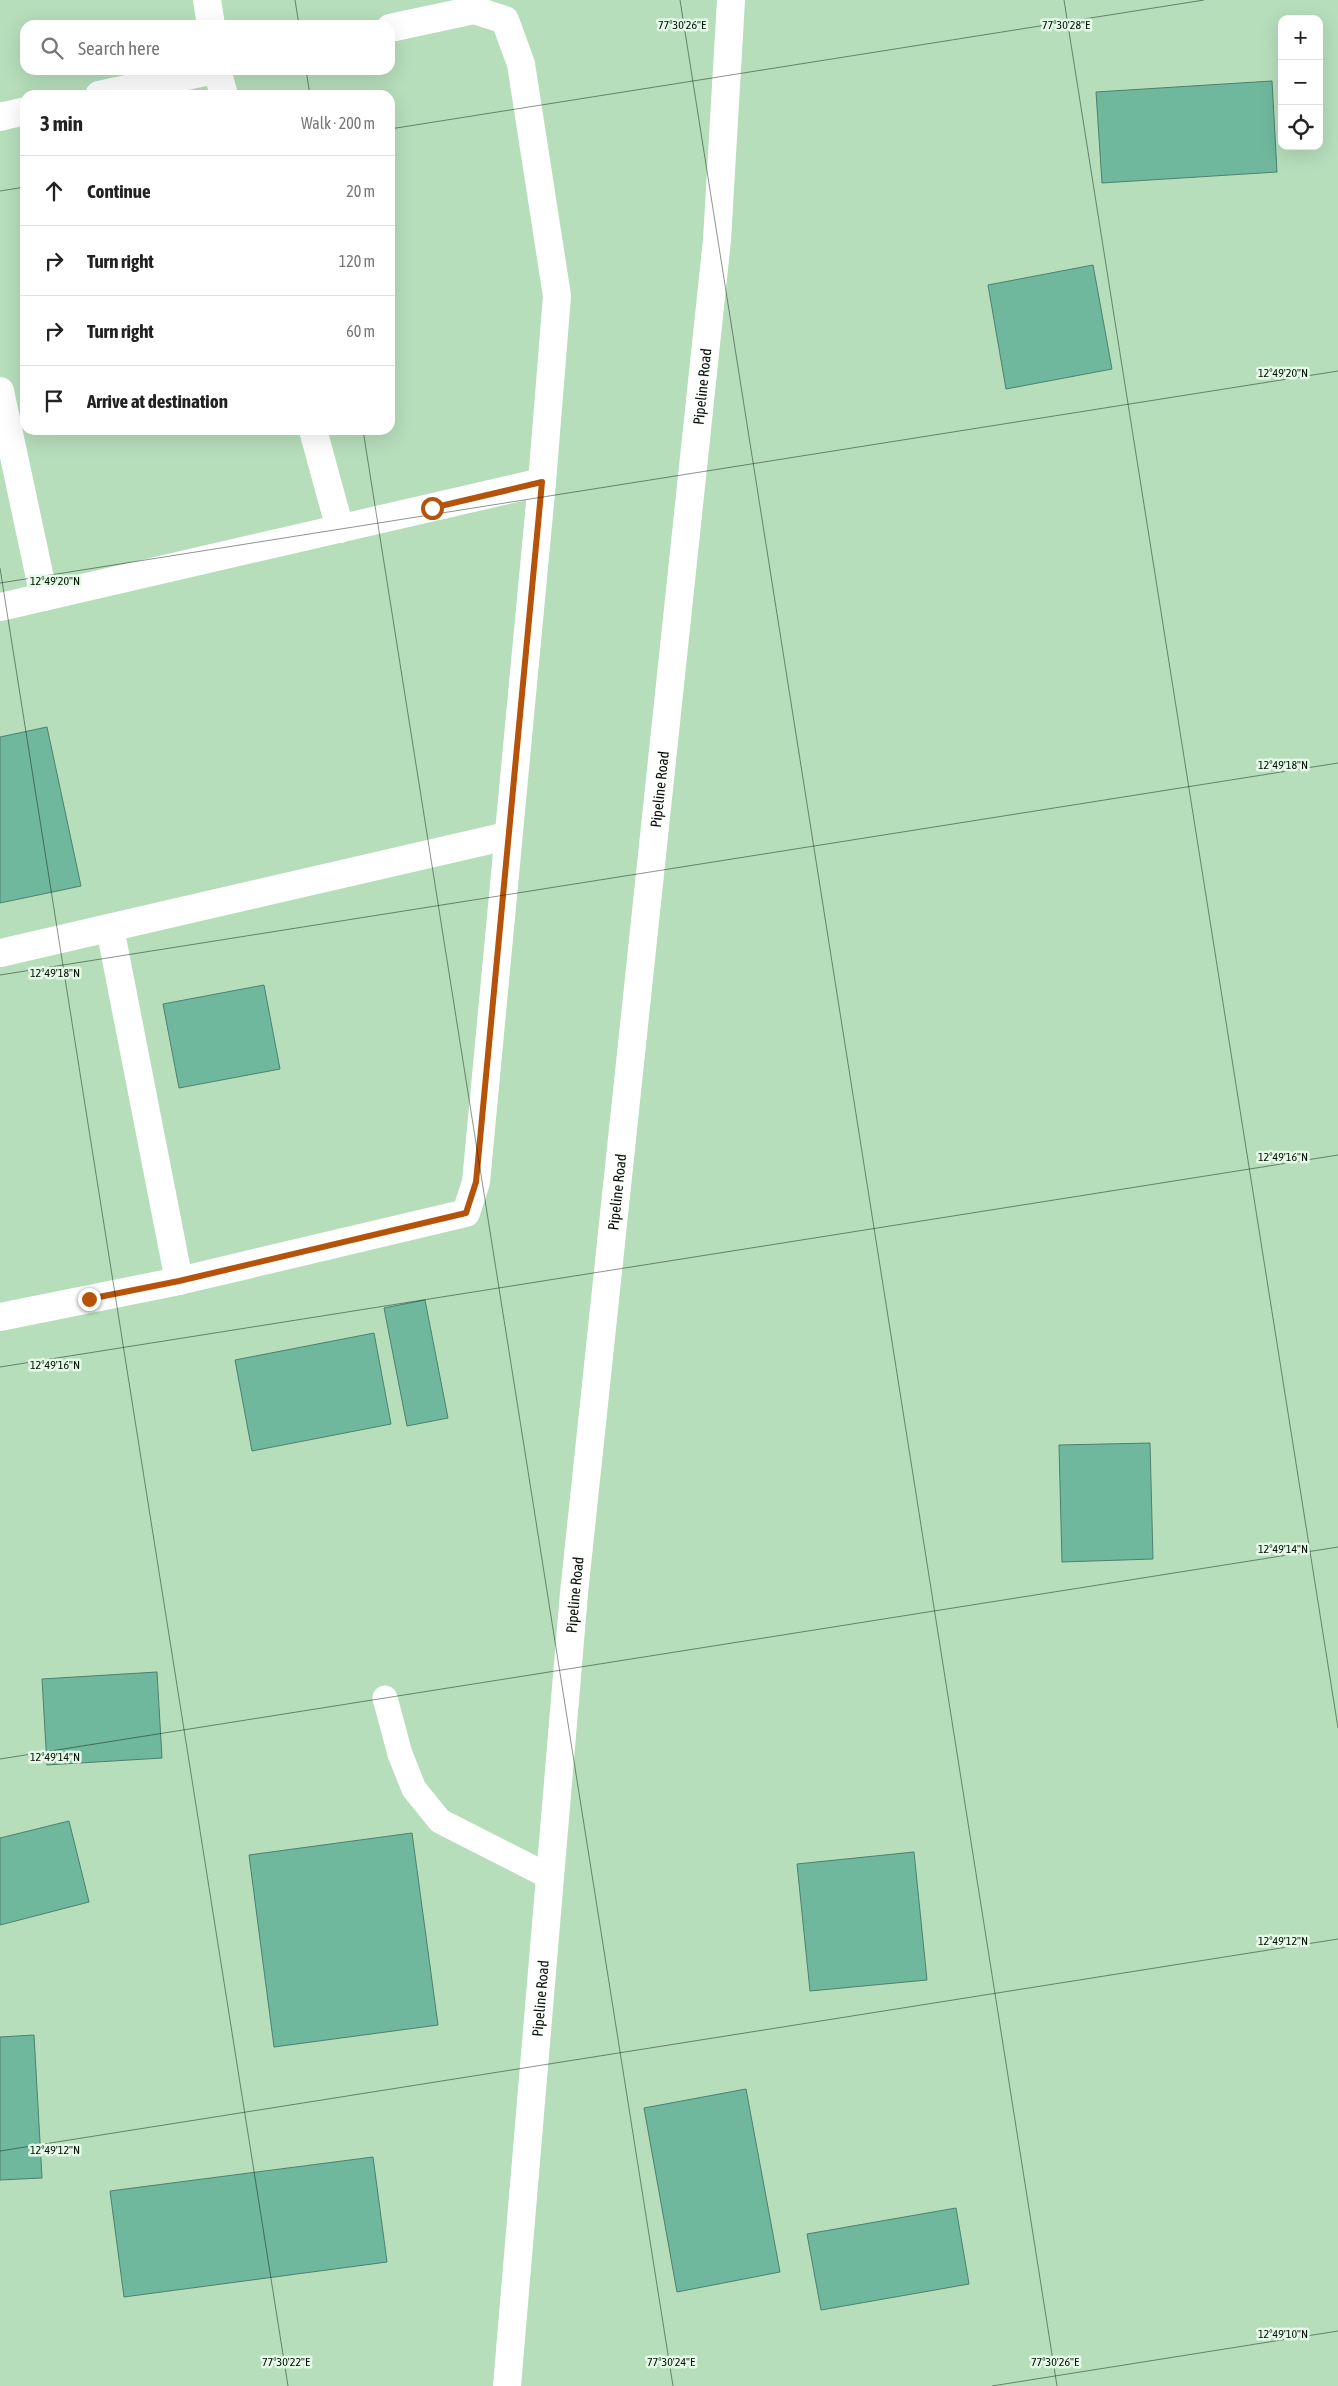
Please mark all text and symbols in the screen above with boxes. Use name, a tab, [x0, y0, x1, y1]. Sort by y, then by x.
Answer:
map controls	[1278, 15, 1323, 150]
button: +	[1278, 15, 1323, 60]
text: 77°30'26"E	[658, 18, 706, 32]
text: 77°30'28"E	[1042, 18, 1090, 32]
search box	[20, 20, 395, 75]
icon: search	[38, 34, 66, 62]
text: Search here	[78, 37, 160, 59]
button: −	[1278, 60, 1323, 105]
button: locate	[1278, 105, 1323, 150]
text: 3 min	[40, 111, 83, 135]
text: Walk · 200 m	[301, 114, 375, 132]
icon: ahead	[40, 177, 68, 205]
text: Continue	[87, 180, 151, 202]
text: 20 m	[346, 182, 375, 200]
icon: right	[40, 247, 68, 275]
text: Turn right	[87, 250, 154, 272]
text: 120 m	[339, 252, 375, 270]
icon: right	[40, 317, 68, 345]
text: Turn right	[87, 320, 154, 342]
text: 60 m	[346, 322, 375, 340]
street label: Pipeline Road	[689, 347, 714, 426]
text: 12°49'20"N	[1258, 366, 1308, 380]
icon: arrive	[40, 387, 68, 415]
text: Arrive at destination	[87, 390, 228, 412]
route start	[421, 497, 444, 520]
text: 12°49'20"N	[30, 574, 80, 588]
street label: Pipeline Road	[646, 750, 671, 828]
text: 12°49'18"N	[1258, 758, 1308, 772]
text: 12°49'18"N	[30, 966, 80, 980]
text: 12°49'16"N	[1258, 1150, 1308, 1164]
street label: Pipeline Road	[604, 1153, 629, 1231]
route end	[78, 1288, 101, 1311]
text: 12°49'16"N	[30, 1358, 80, 1372]
text: 12°49'14"N	[1258, 1542, 1308, 1556]
street label: Pipeline Road	[562, 1556, 586, 1634]
text: 12°49'14"N	[30, 1750, 80, 1764]
text: 12°49'12"N	[1258, 1934, 1308, 1948]
street label: Pipeline Road	[528, 1959, 551, 2037]
text: 12°49'12"N	[30, 2143, 80, 2157]
text: 12°49'10"N	[1258, 2327, 1308, 2341]
text: 77°30'22"E	[262, 2355, 310, 2369]
text: 77°30'24"E	[647, 2355, 695, 2369]
text: 77°30'26"E	[1031, 2355, 1079, 2369]

